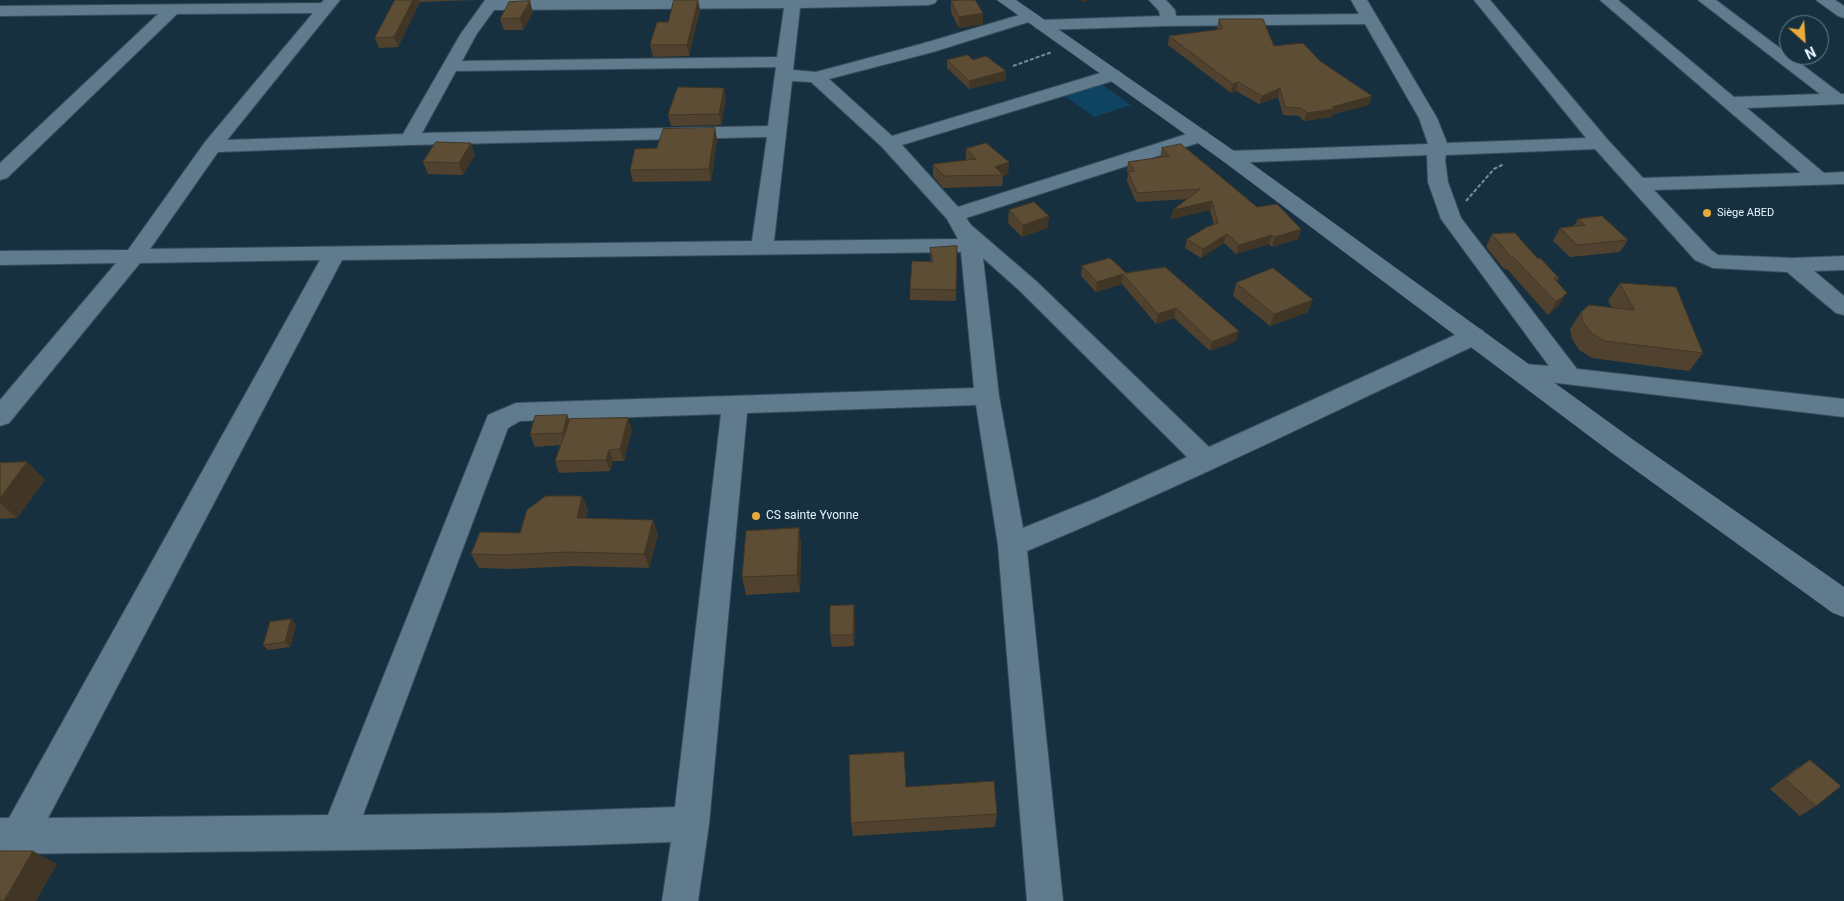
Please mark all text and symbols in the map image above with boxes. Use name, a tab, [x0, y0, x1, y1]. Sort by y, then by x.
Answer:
north arrow	[1779, 15, 1829, 65]
text: N	[1802, 43, 1818, 62]
place label: Siège ABED	[1717, 206, 1774, 220]
marker: Siège ABED	[1701, 207, 1713, 219]
place label: CS sainte Yvonne	[766, 509, 859, 523]
marker: CS sainte Yvonne	[750, 510, 762, 522]

